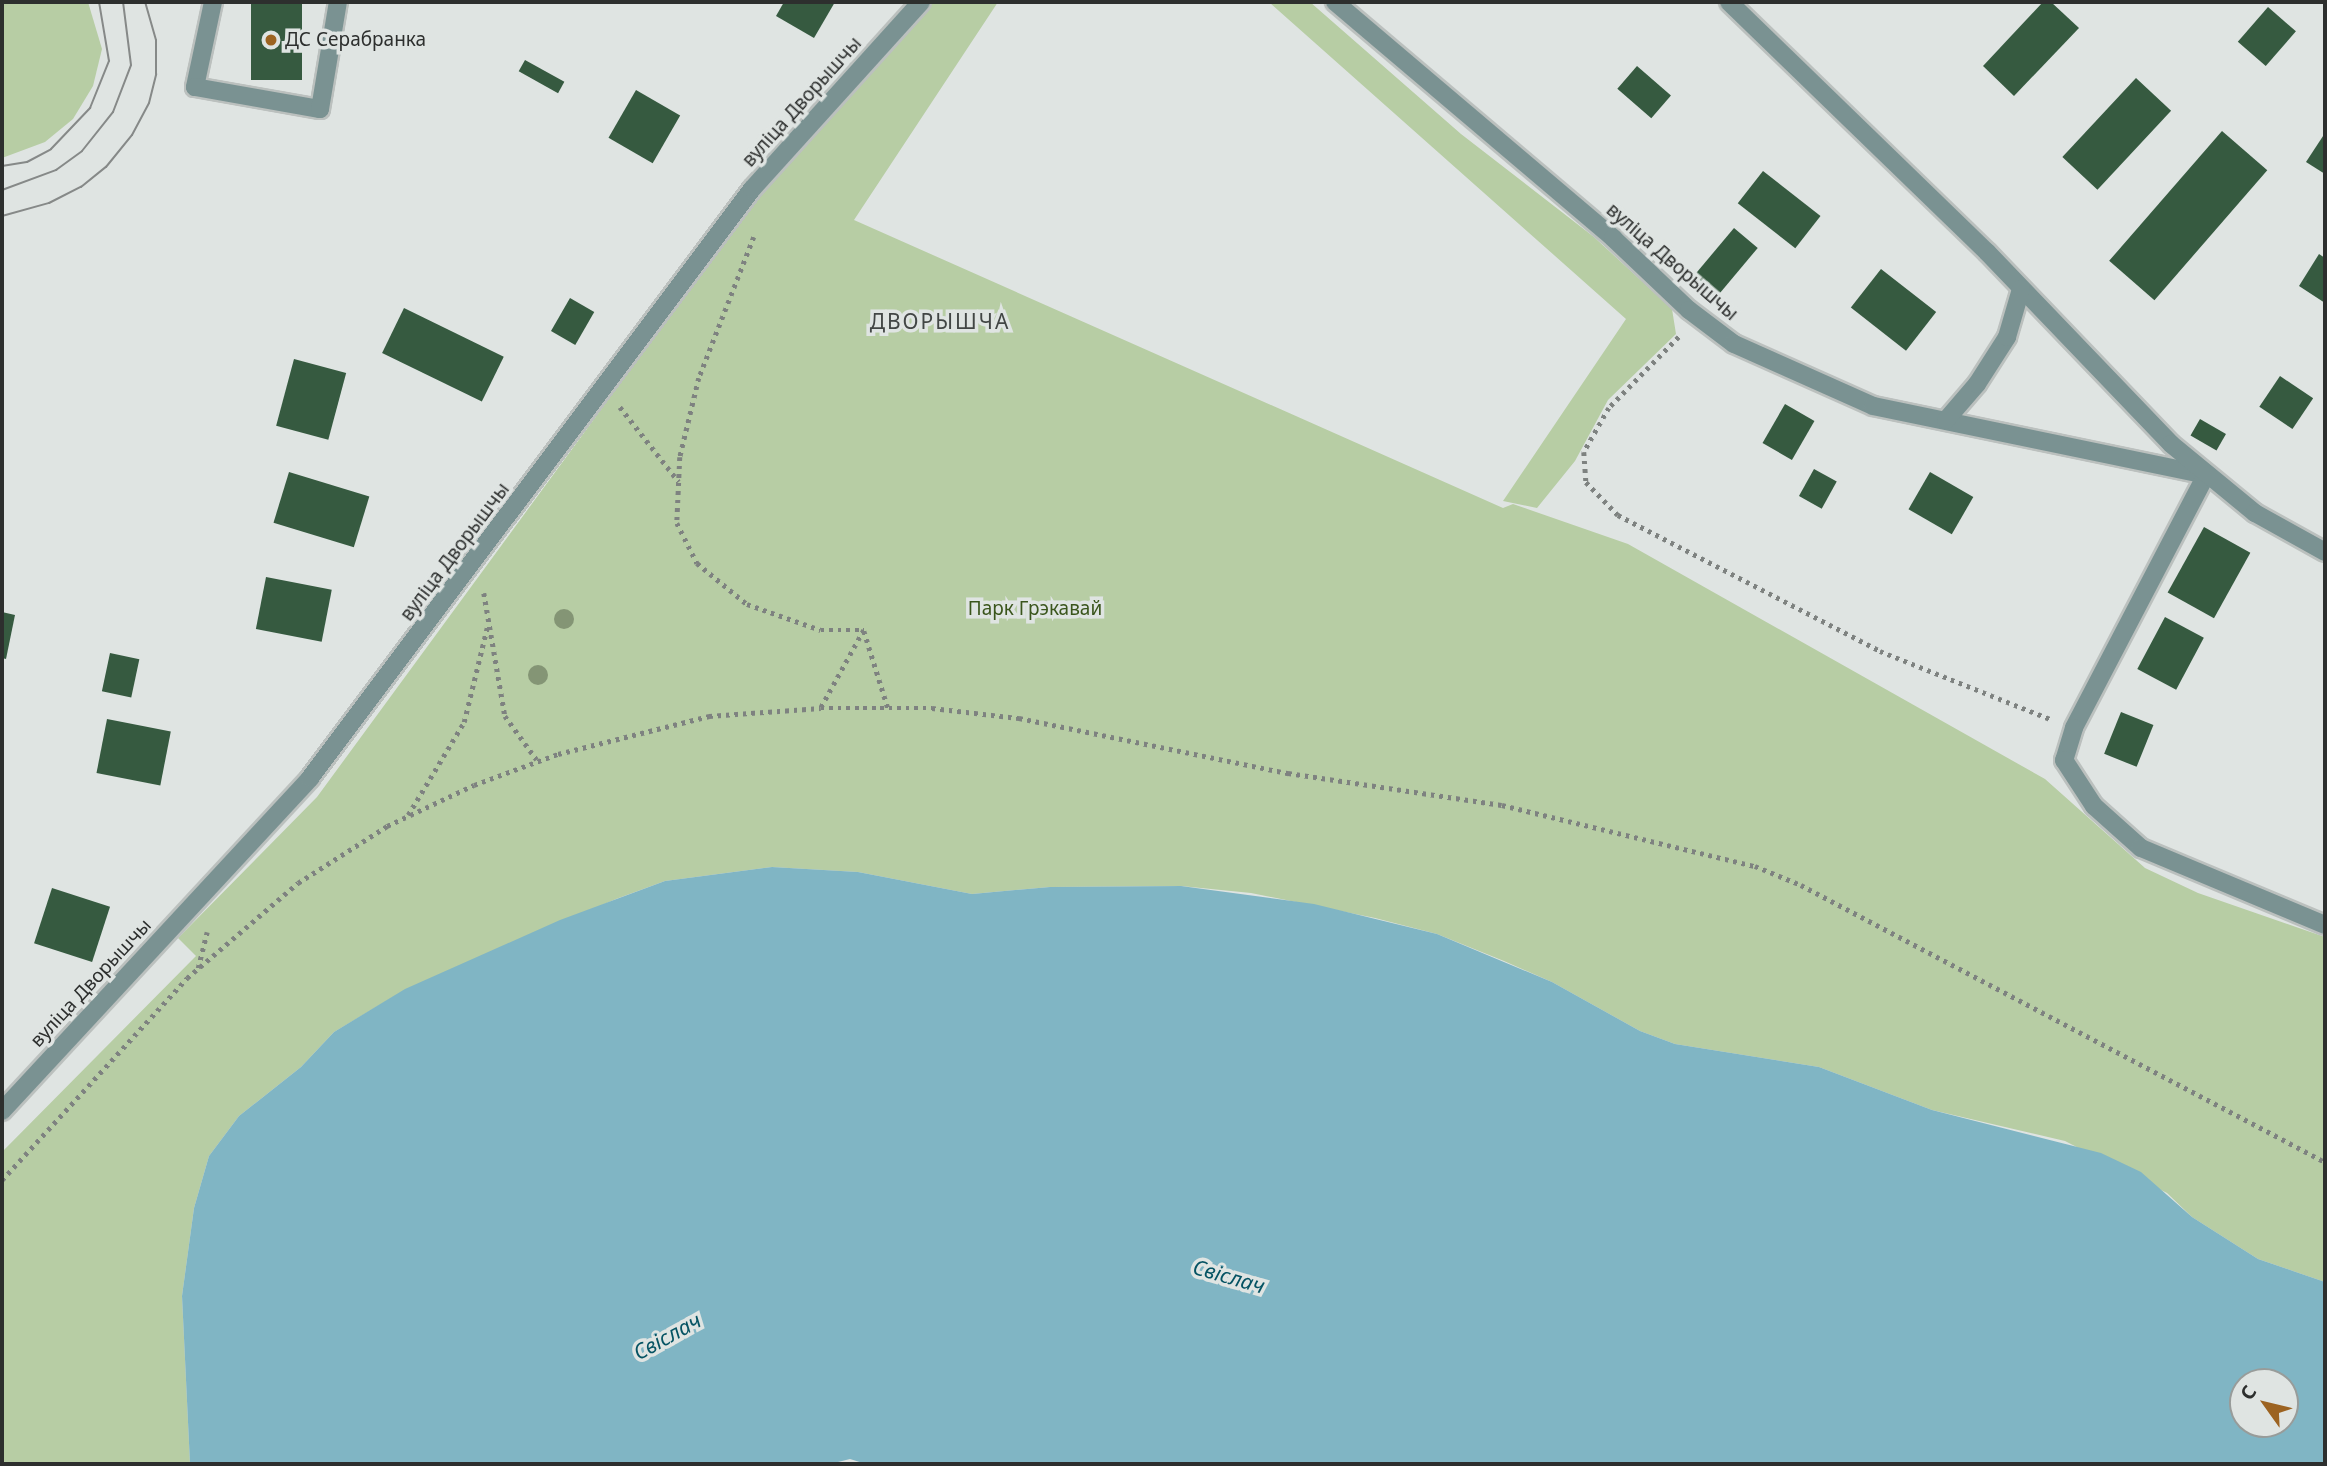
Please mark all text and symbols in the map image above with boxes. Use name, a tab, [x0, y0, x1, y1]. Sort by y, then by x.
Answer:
place label: ДС Серабранка	[285, 29, 426, 51]
marker: ДС Серабранка	[263, 32, 279, 48]
street label: вуліца Дворышчы	[738, 32, 866, 172]
street label: вуліца Дворышчы	[1602, 199, 1742, 325]
district label: ДВОРЫШЧА	[871, 308, 1009, 334]
street label: вуліца Дворышчы	[396, 479, 514, 625]
park label: Парк Грэкавай	[968, 598, 1102, 620]
street label: вуліца Дворышчы	[26, 914, 156, 1052]
water label: Свіслач	[1190, 1254, 1268, 1298]
water label: Свіслач	[629, 1307, 705, 1365]
north arrow	[2229, 1368, 2299, 1438]
text: С	[2234, 1380, 2262, 1405]

